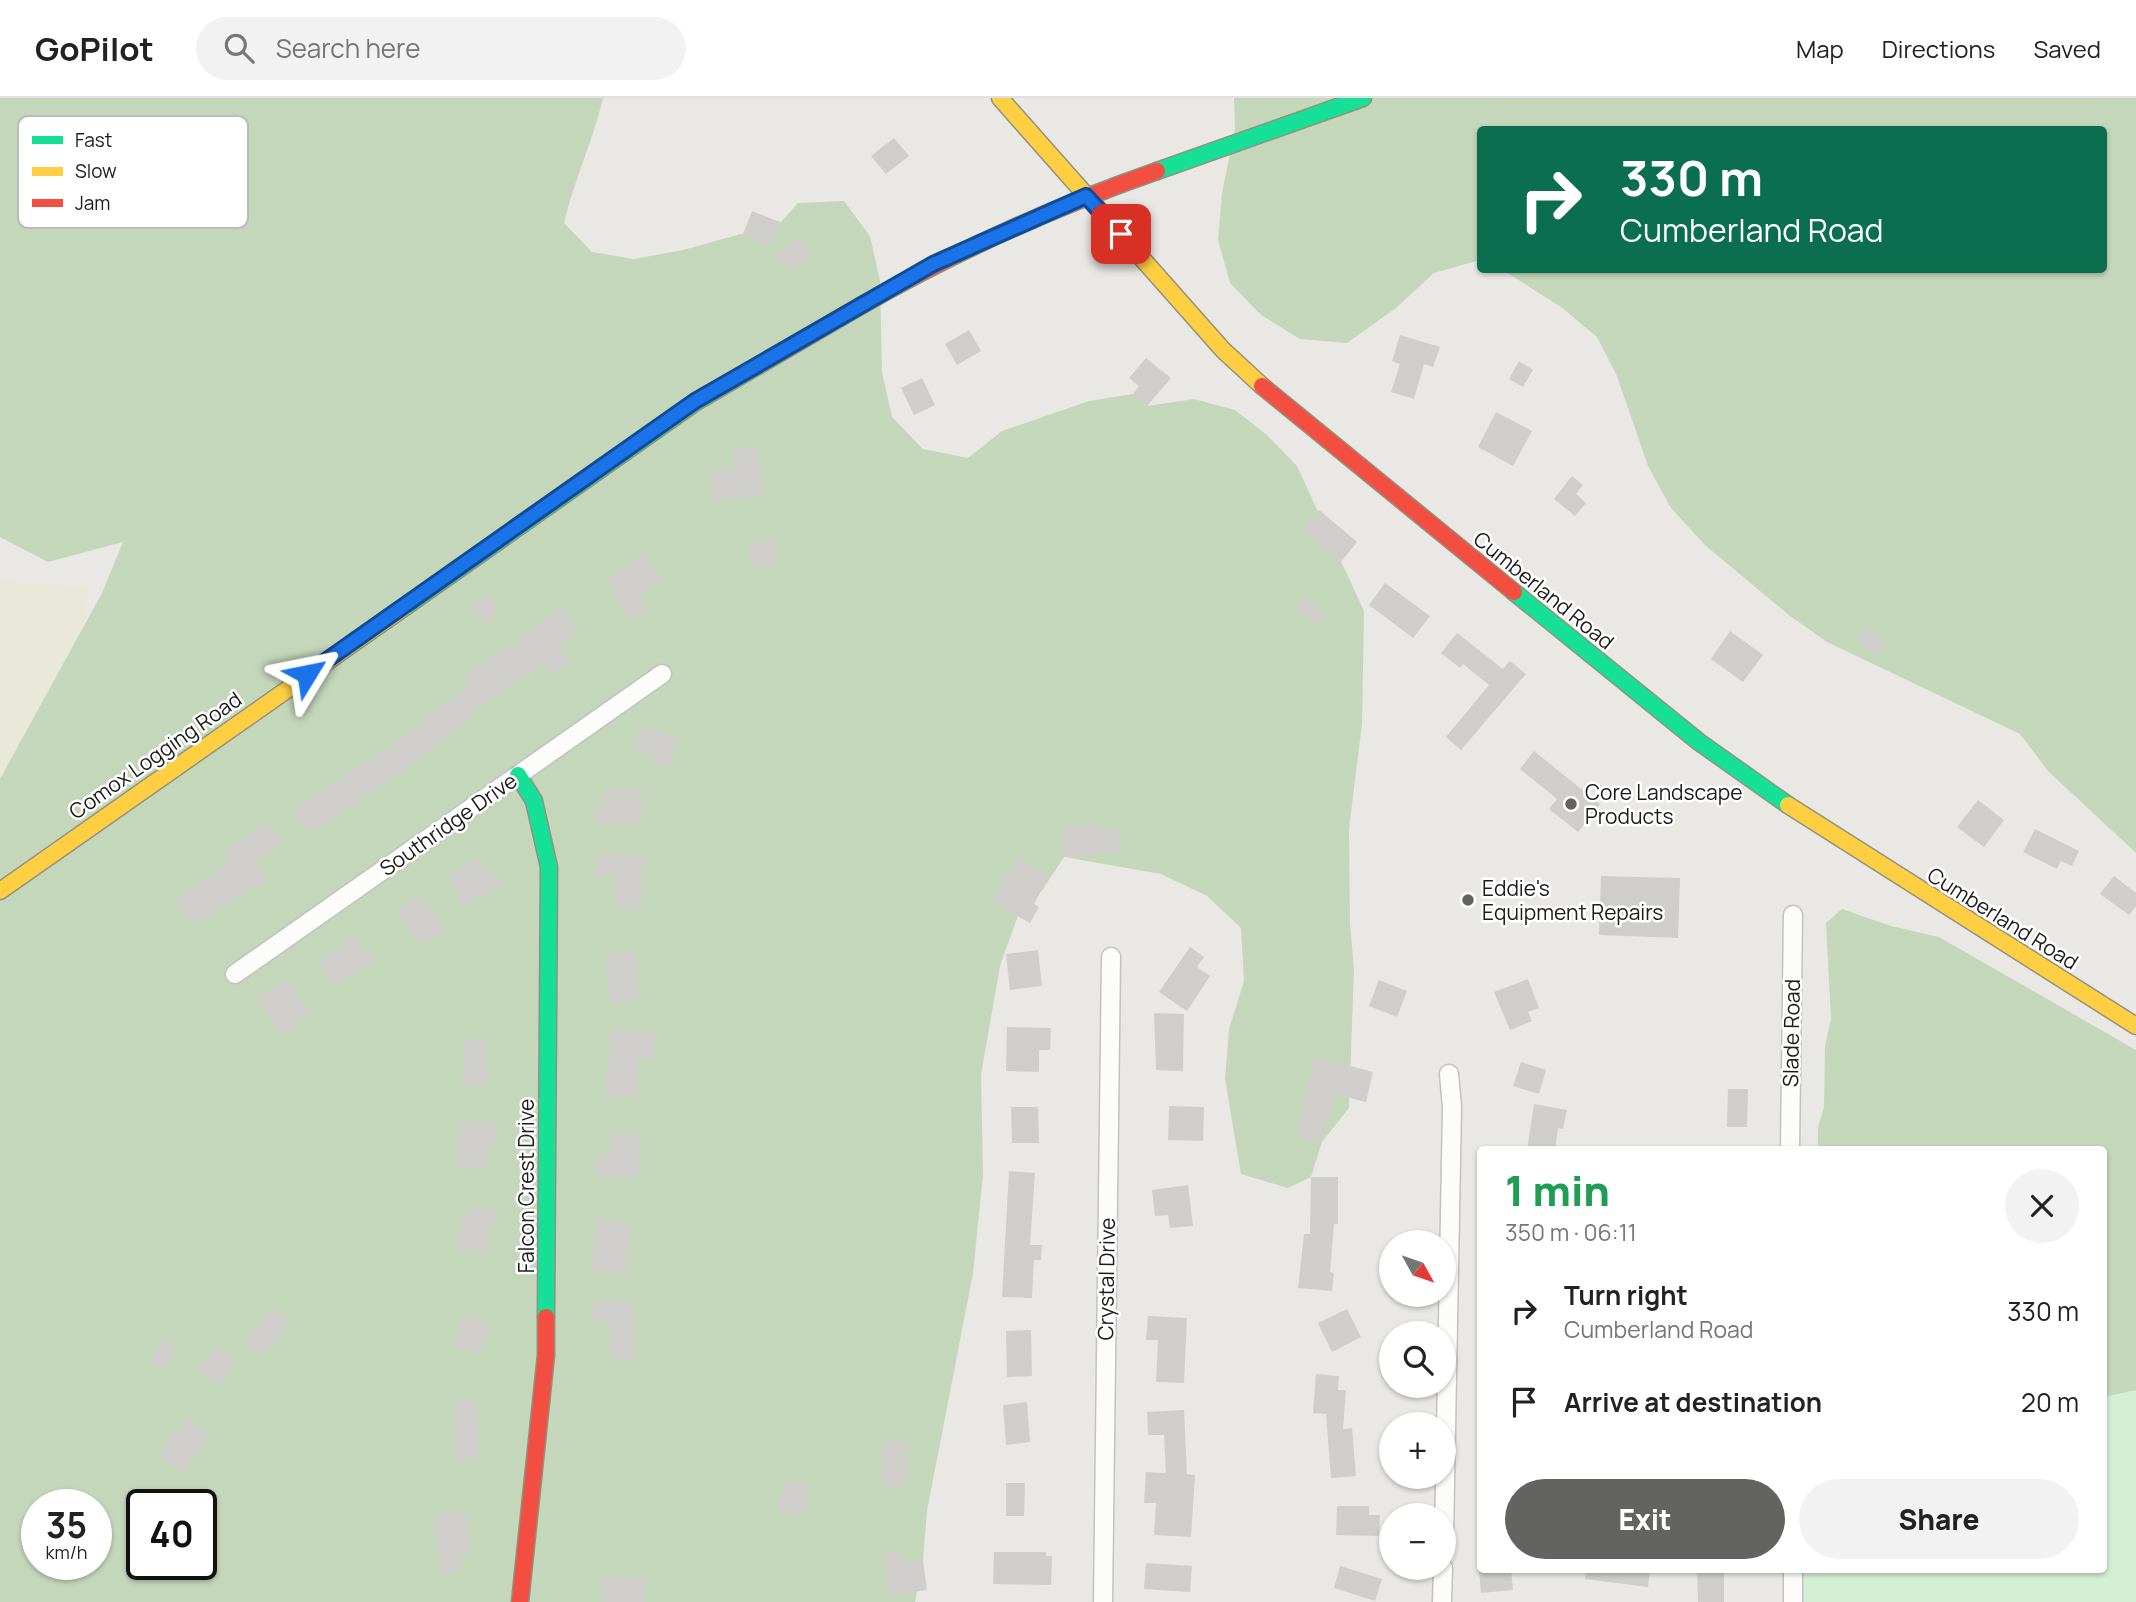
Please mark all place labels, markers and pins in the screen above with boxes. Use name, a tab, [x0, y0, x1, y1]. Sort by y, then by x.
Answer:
pin	[1091, 204, 1151, 264]
place label: Core Landscape Products	[1585, 778, 1742, 830]
marker: Core Landscape Products	[1563, 796, 1579, 812]
place label: Eddie's Equipment Repairs	[1482, 874, 1663, 926]
marker: Eddie's Equipment Repairs	[1460, 892, 1476, 908]

